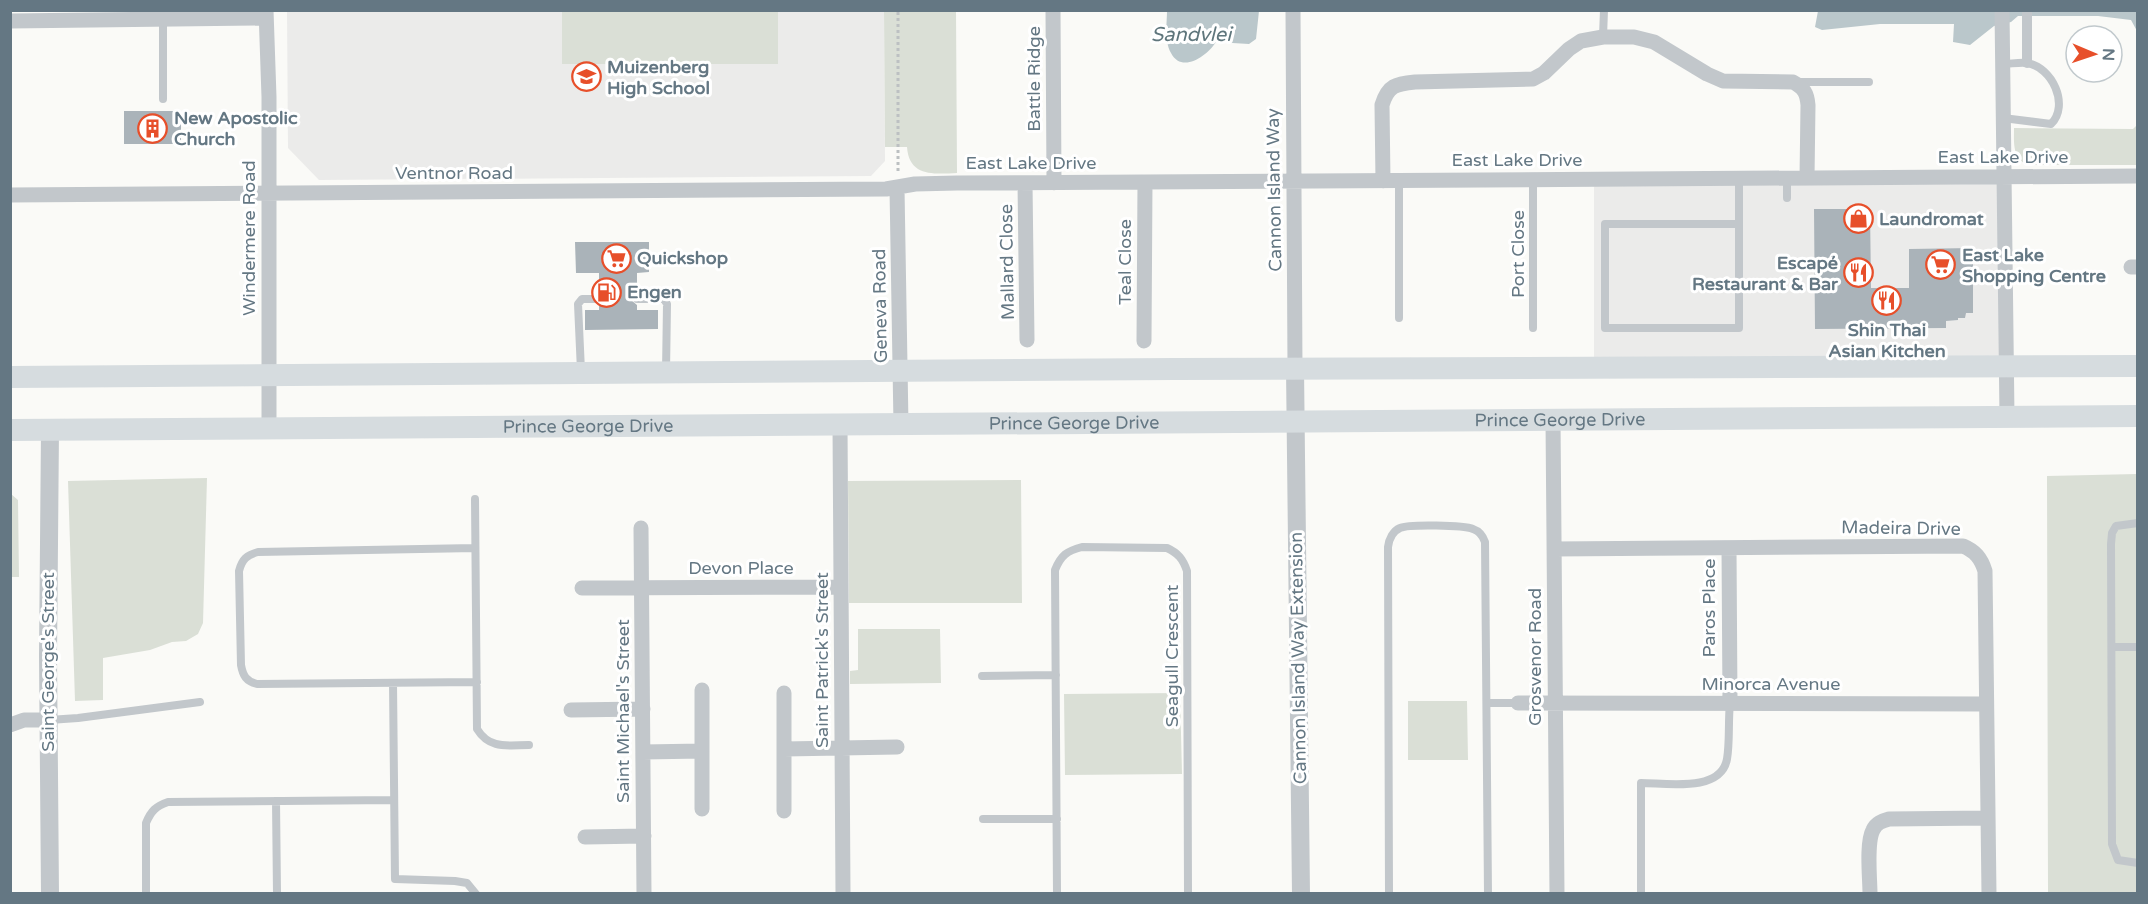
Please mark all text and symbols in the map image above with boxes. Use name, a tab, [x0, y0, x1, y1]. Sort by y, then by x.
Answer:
water label: Sandvlei	[1151, 23, 1234, 47]
north arrow	[2064, 24, 2124, 84]
street label: Battle Ridge	[1023, 26, 1045, 132]
text: N	[2098, 48, 2118, 61]
place label: Muizenberg High School	[607, 56, 710, 99]
school or university icon: Muizenberg High School	[570, 61, 602, 93]
place label: New Apostolic Church	[174, 107, 298, 150]
street label: Cannon Island Way	[1262, 108, 1286, 272]
building icon: New Apostolic Church	[137, 112, 169, 144]
street label: East Lake Drive	[1938, 146, 2068, 168]
street label: East Lake Drive	[1452, 149, 1582, 171]
street label: East Lake Drive	[966, 152, 1096, 174]
street label: Windermere Road	[238, 160, 260, 316]
street label: Ventnor Road	[395, 162, 513, 184]
shop icon: Laundromat	[1842, 203, 1874, 235]
street label: Mallard Close	[995, 204, 1019, 320]
place label: Laundromat	[1879, 208, 1984, 230]
street label: Port Close	[1507, 210, 1529, 298]
street label: Teal Close	[1114, 219, 1136, 305]
supermarket icon: Quickshop	[600, 242, 632, 274]
place label: East Lake Shopping Centre	[1962, 244, 2106, 287]
place label: Quickshop	[637, 247, 728, 269]
street label: Geneva Road	[868, 249, 892, 363]
supermarket icon: East Lake Shopping Centre	[1925, 249, 1957, 281]
place label: Escapé Restaurant & Bar	[1692, 252, 1839, 295]
restaurant icon: Escapé Restaurant & Bar	[1843, 257, 1875, 289]
fuel station icon: Engen	[590, 276, 622, 308]
place label: Engen	[627, 281, 682, 303]
restaurant icon: Shin Thai Asian Kitchen	[1871, 285, 1903, 317]
place label: Shin Thai Asian Kitchen	[1828, 319, 1946, 362]
street label: Prince George Drive	[1475, 408, 1645, 431]
street label: Prince George Drive	[989, 411, 1159, 435]
street label: Prince George Drive	[503, 415, 673, 438]
street label: Madeira Drive	[1841, 516, 1961, 540]
street label: Cannon Island Way Extension	[1285, 532, 1311, 784]
street label: Devon Place	[688, 557, 794, 579]
street label: Paros Place	[1698, 559, 1720, 657]
street label: Saint George's Street	[37, 572, 59, 752]
street label: Saint Patrick's Street	[811, 572, 833, 748]
street label: Seagull Crescent	[1161, 585, 1183, 727]
street label: Grosvenor Road	[1524, 588, 1546, 726]
street label: Saint Michael's Street	[612, 619, 634, 803]
street label: Minorca Avenue	[1701, 673, 1841, 695]

